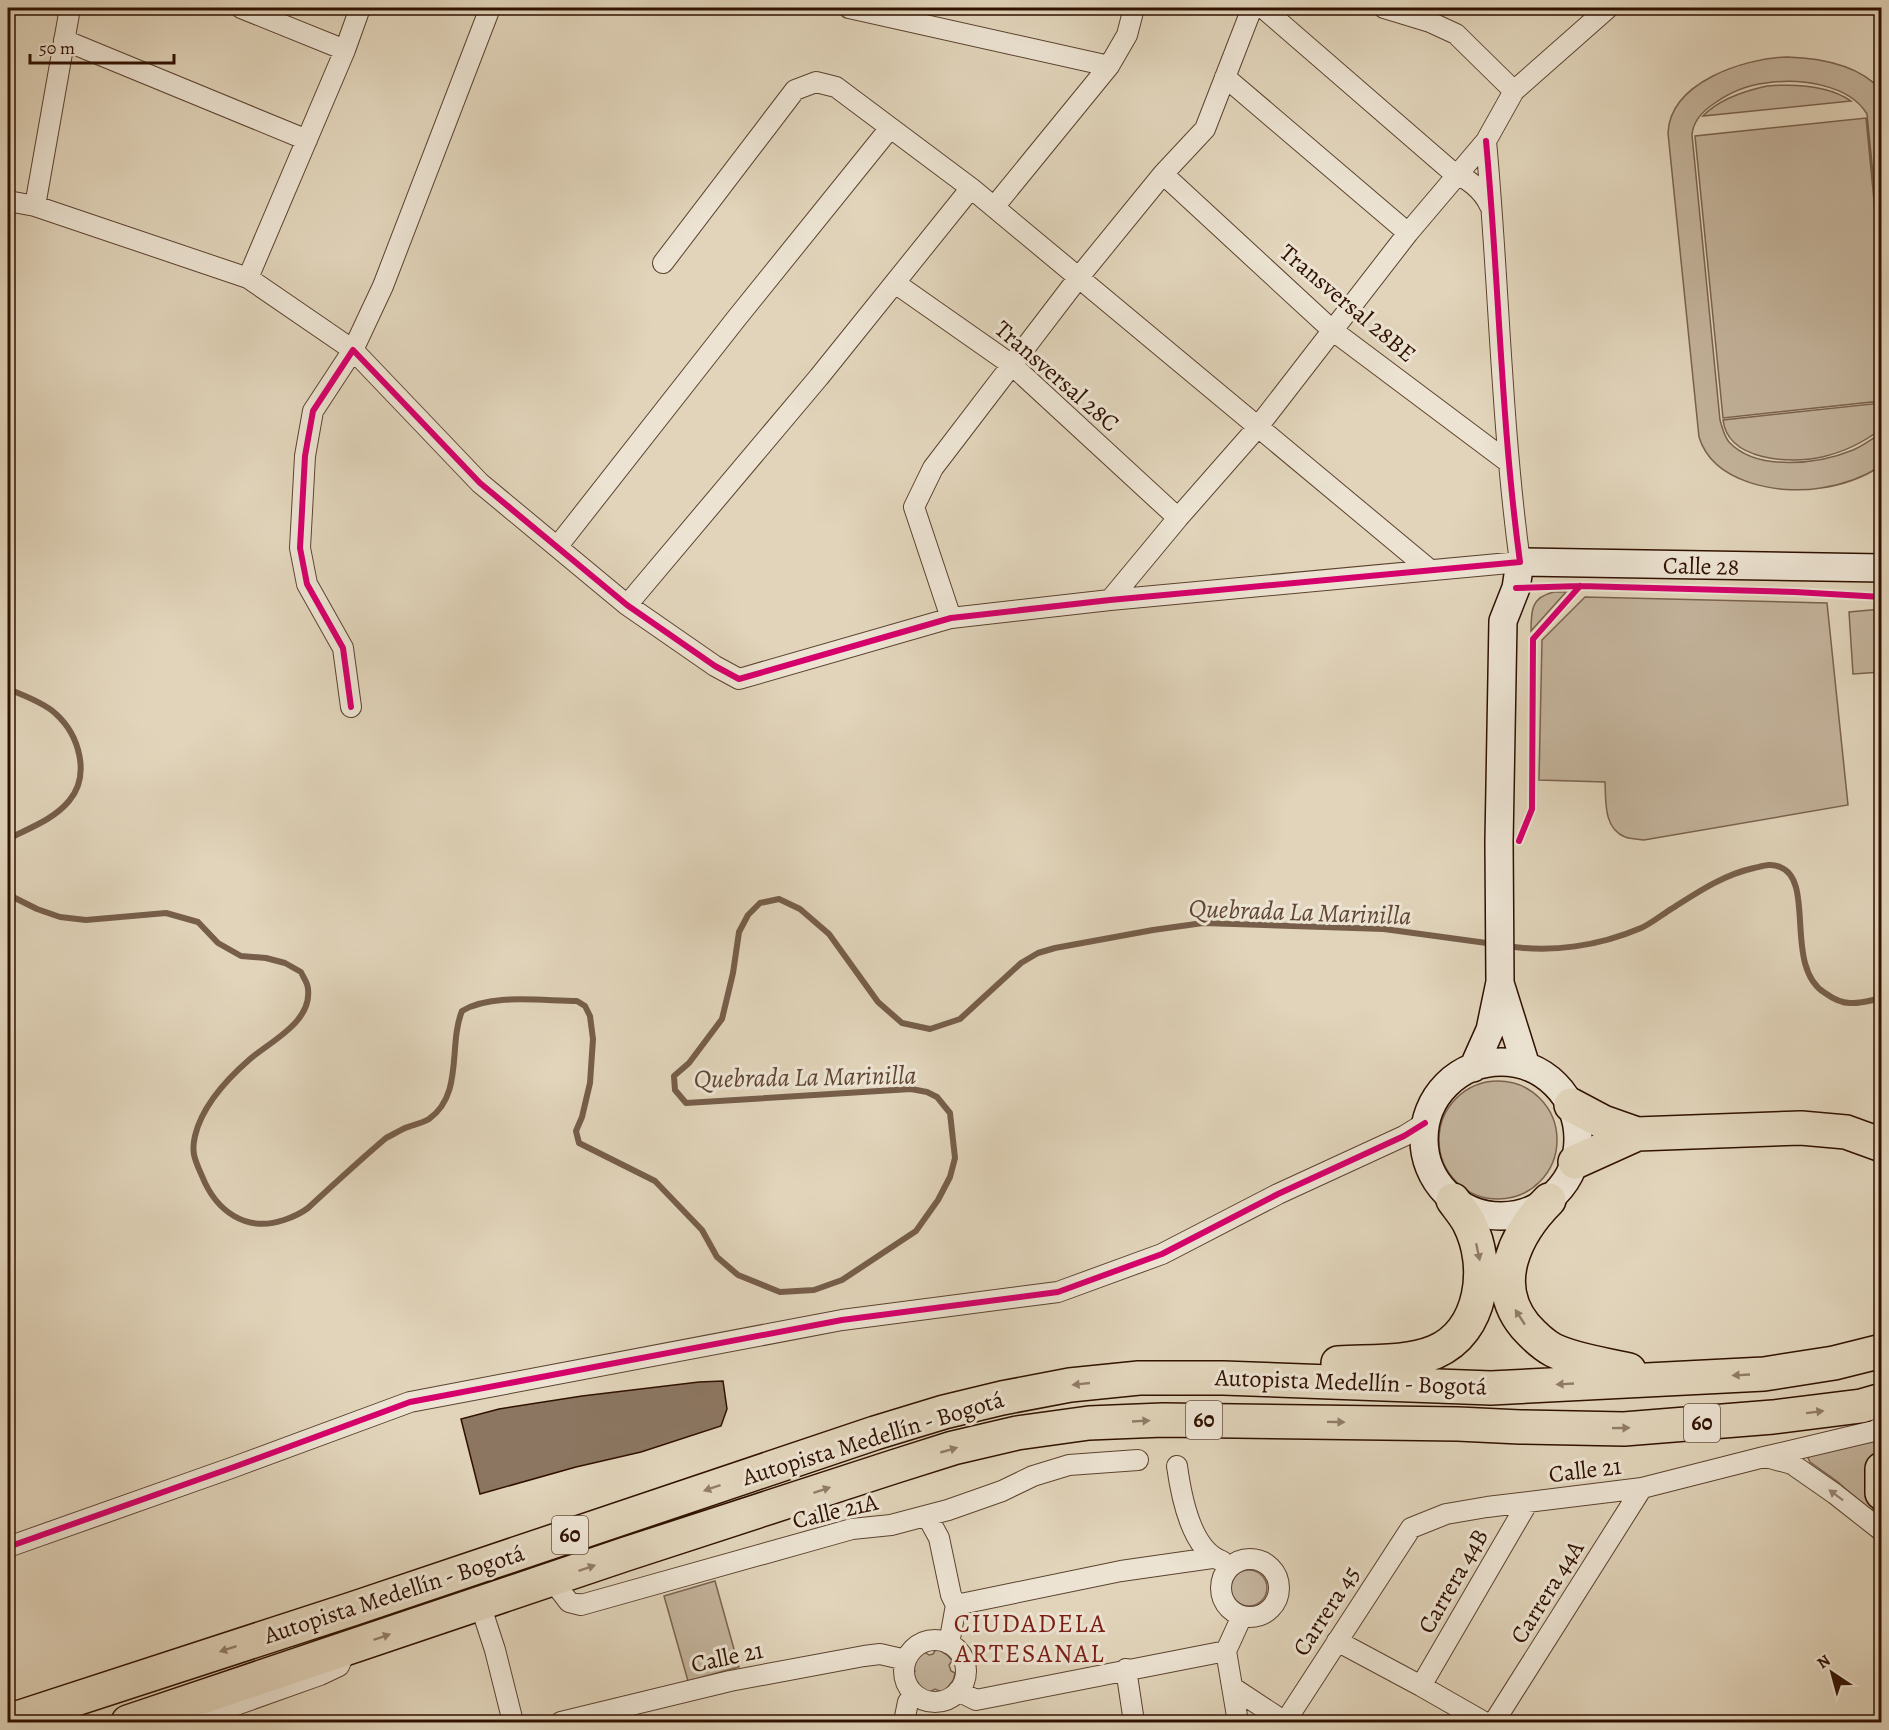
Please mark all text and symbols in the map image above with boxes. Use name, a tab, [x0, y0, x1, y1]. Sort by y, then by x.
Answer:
scale bar	[30, 27, 174, 65]
text: 50 m	[39, 36, 75, 60]
street label: Transversal 28BE	[1273, 237, 1423, 369]
street label: Transversal 28C	[988, 313, 1126, 439]
street label: Calle 28	[1662, 549, 1740, 583]
water label: Quebrada La Marinilla	[1188, 891, 1412, 933]
water label: Quebrada La Marinilla	[693, 1058, 917, 1096]
one-way arrow	[1473, 1243, 1483, 1261]
one-way arrow	[1514, 1310, 1526, 1326]
street label: Autopista Medellín - Bogotá	[1214, 1361, 1488, 1403]
one-way arrow	[1732, 1371, 1751, 1380]
one-way arrow	[1071, 1379, 1090, 1389]
one-way arrow	[1556, 1379, 1575, 1388]
street label: Autopista Medellín - Bogotá	[737, 1383, 1009, 1493]
road number: 60	[1186, 1401, 1222, 1439]
road number: 60	[1684, 1404, 1720, 1442]
one-way arrow	[1805, 1407, 1824, 1416]
one-way arrow	[1131, 1416, 1150, 1425]
one-way arrow	[1326, 1417, 1345, 1427]
one-way arrow	[1611, 1424, 1630, 1433]
one-way arrow	[940, 1445, 958, 1454]
street label: Calle 21	[1547, 1450, 1623, 1490]
one-way arrow	[703, 1484, 721, 1493]
street label: Calle 21A	[789, 1485, 882, 1536]
one-way arrow	[813, 1485, 831, 1495]
one-way arrow	[1828, 1489, 1843, 1501]
road number: 60	[552, 1516, 588, 1554]
street label: Carrera 44B	[1410, 1523, 1496, 1639]
street label: Carrera 44A	[1503, 1534, 1592, 1650]
street label: Autopista Medellín - Bogotá	[259, 1537, 529, 1652]
street label: Carrera 45	[1285, 1560, 1367, 1662]
one-way arrow	[578, 1562, 596, 1572]
district label: CIUDADELA ARTESANAL	[954, 1606, 1106, 1671]
one-way arrow	[374, 1631, 392, 1641]
street label: Calle 21	[688, 1634, 766, 1680]
north arrow	[1802, 1643, 1862, 1703]
one-way arrow	[219, 1645, 237, 1654]
text: N	[1813, 1649, 1835, 1674]

